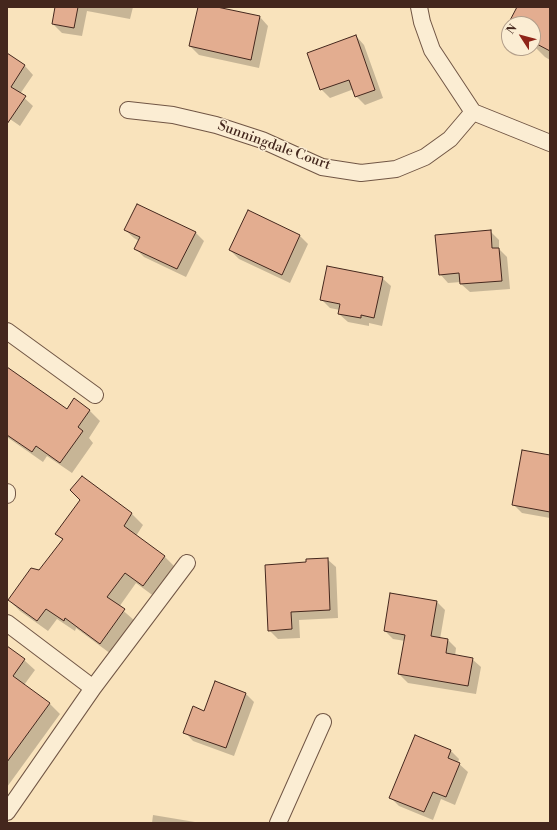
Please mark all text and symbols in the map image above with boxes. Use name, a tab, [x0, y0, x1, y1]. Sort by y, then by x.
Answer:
north arrow	[501, 16, 541, 56]
text: N	[504, 22, 520, 37]
street label: Sunningdale Court	[215, 118, 333, 174]

